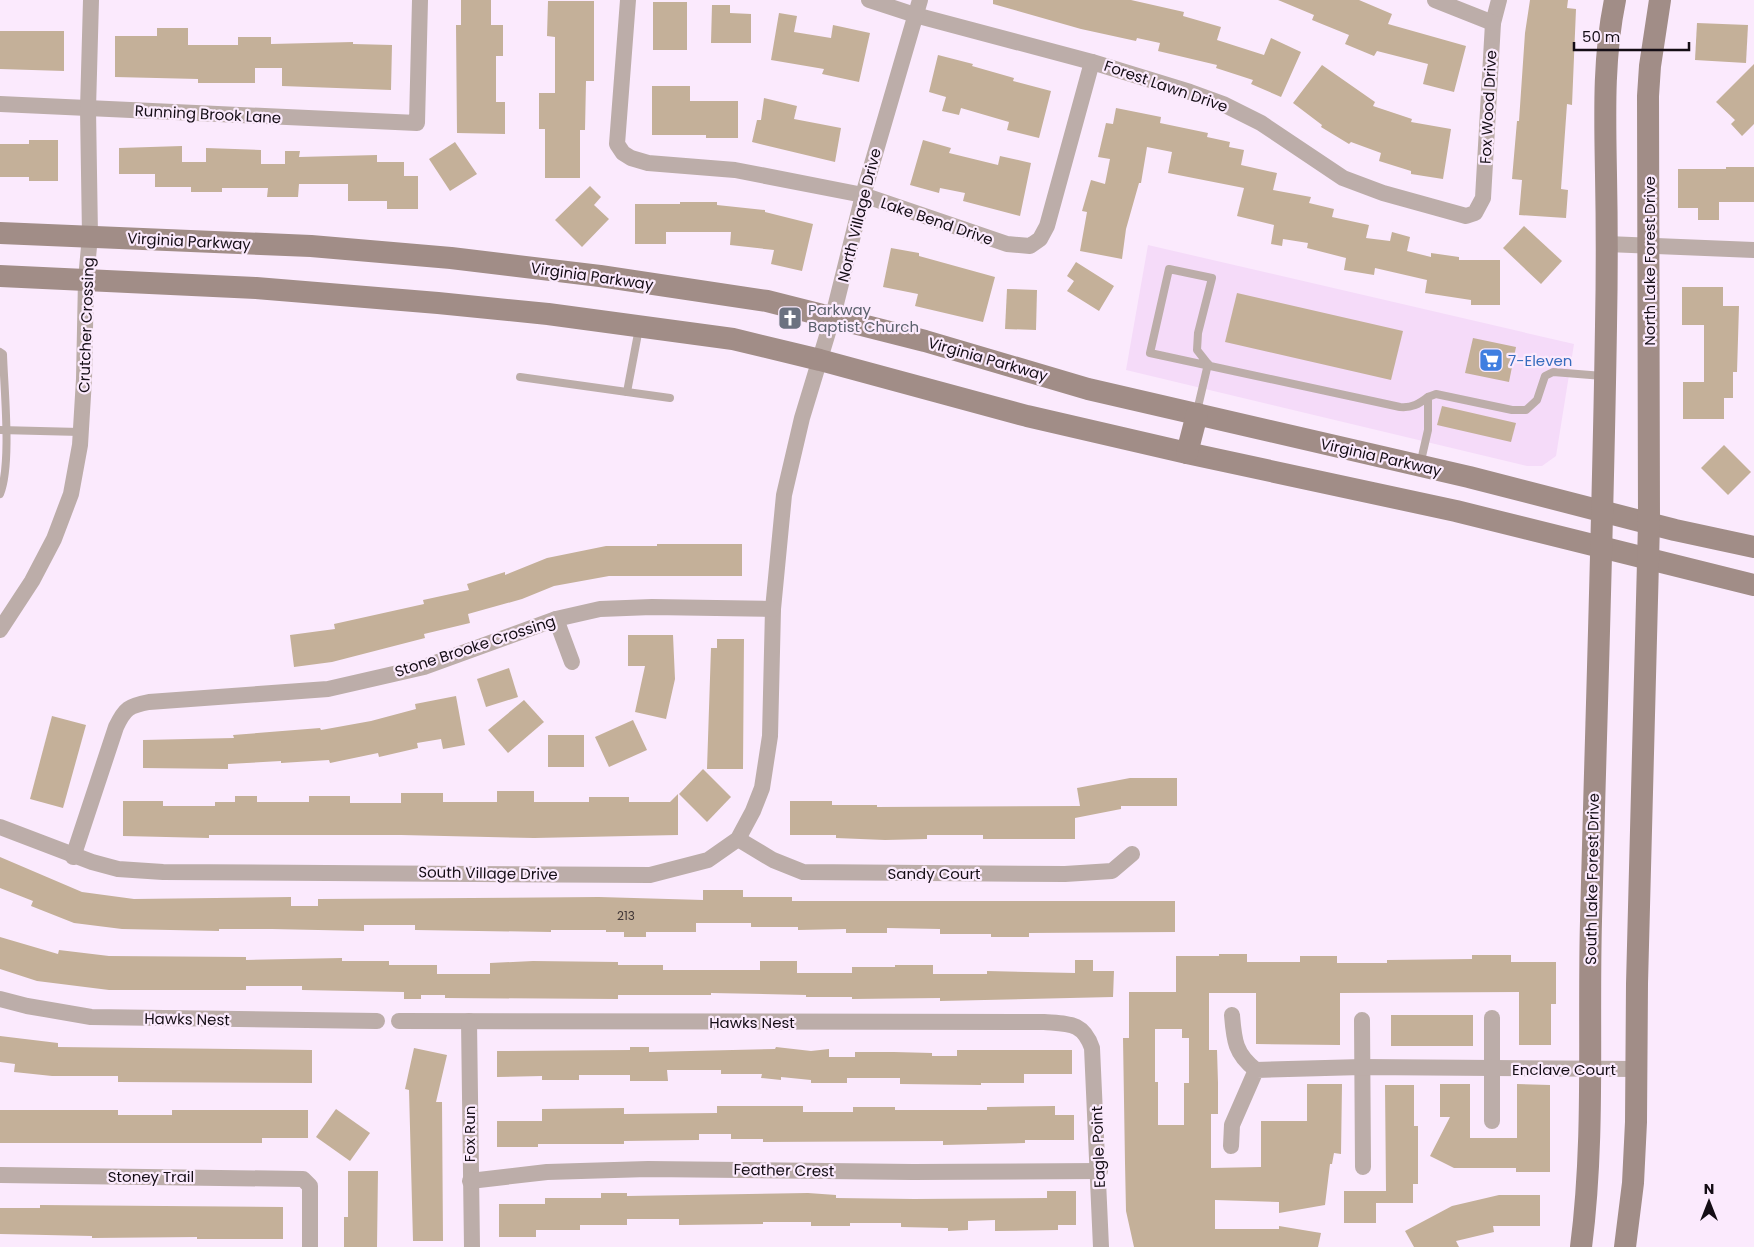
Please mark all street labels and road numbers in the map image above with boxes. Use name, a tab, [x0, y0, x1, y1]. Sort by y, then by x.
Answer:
street label: Fox Wood Drive	[1475, 50, 1501, 164]
street label: Forest Lawn Drive	[1101, 55, 1231, 117]
street label: Running Brook Lane	[134, 100, 282, 128]
street label: North Village Drive	[832, 146, 886, 284]
street label: North Lake Forest Drive	[1639, 176, 1660, 346]
street label: Lake Bend Drive	[878, 192, 996, 250]
street label: Virginia Parkway	[127, 227, 252, 255]
street label: Crutcher Crossing	[73, 257, 99, 393]
street label: Virginia Parkway	[529, 257, 655, 295]
street label: Virginia Parkway	[926, 332, 1051, 386]
street label: Virginia Parkway	[1318, 433, 1444, 481]
street label: Stone Brooke Crossing	[392, 610, 558, 682]
street label: South Lake Forest Drive	[1580, 793, 1604, 965]
street label: South Village Drive	[418, 861, 558, 885]
street label: Sandy Court	[888, 863, 980, 884]
street label: Hawks Nest	[144, 1008, 230, 1030]
street label: Hawks Nest	[709, 1012, 795, 1033]
street label: Enclave Court	[1512, 1059, 1616, 1080]
street label: Fox Run	[459, 1106, 480, 1162]
street label: Eagle Point	[1086, 1106, 1110, 1188]
street label: Feather Crest	[733, 1159, 835, 1181]
street label: Stoney Trail	[108, 1166, 194, 1187]

